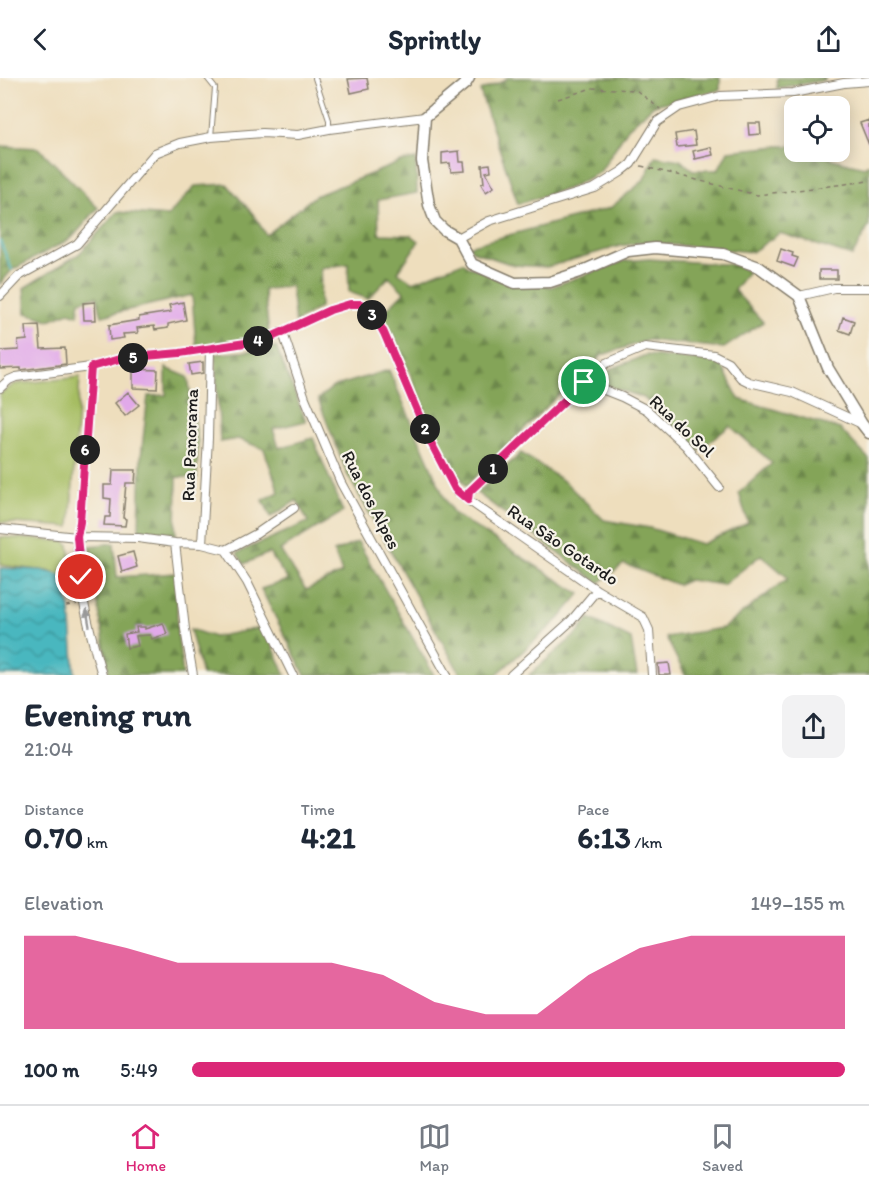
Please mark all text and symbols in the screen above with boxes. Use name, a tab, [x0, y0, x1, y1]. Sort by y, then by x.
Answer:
icon: back	[24, 23, 57, 56]
text: Sprintly	[388, 23, 481, 56]
icon: share	[812, 23, 845, 56]
map controls	[784, 96, 850, 162]
button: locate	[784, 96, 850, 162]
pin: 3	[357, 300, 387, 330]
text: 3	[368, 305, 376, 324]
pin: 4	[243, 326, 273, 356]
text: 4	[253, 331, 263, 350]
pin: 5	[118, 343, 148, 373]
text: 5	[129, 348, 137, 367]
pin	[558, 356, 609, 407]
icon: arrive	[567, 365, 600, 398]
street label: Rua Panorama	[177, 388, 203, 502]
street label: Rua do Sol	[645, 390, 719, 462]
pin: 2	[410, 414, 440, 444]
text: 2	[421, 419, 429, 438]
pin: 6	[70, 435, 100, 465]
text: 6	[81, 440, 89, 459]
street label: Rua dos Alpes	[337, 447, 405, 553]
pin: 1	[478, 454, 508, 484]
text: 1	[489, 459, 497, 478]
street label: Rua São Gotardo	[503, 500, 623, 590]
pin	[55, 551, 106, 602]
icon: check	[64, 560, 97, 593]
one-way arrow	[83, 609, 92, 628]
text: Evening run	[24, 695, 191, 734]
button: share	[782, 695, 845, 758]
text: 21:04	[24, 737, 73, 761]
text: Distance	[24, 800, 84, 819]
text: Time	[301, 800, 335, 819]
text: Pace	[577, 800, 609, 819]
text: 0.70	[24, 819, 83, 856]
text: 4:21	[301, 819, 356, 856]
text: 6:13	[577, 819, 631, 856]
text: km	[83, 833, 108, 852]
text: /km	[631, 833, 662, 852]
text: Elevation	[24, 891, 103, 915]
text: 149–155 m	[750, 891, 845, 915]
text: 100 m	[24, 1058, 79, 1082]
text: 5:49	[120, 1058, 158, 1082]
tab: Home	[126, 1120, 166, 1175]
tab: Map	[418, 1120, 451, 1175]
tab: Saved	[702, 1120, 743, 1175]

